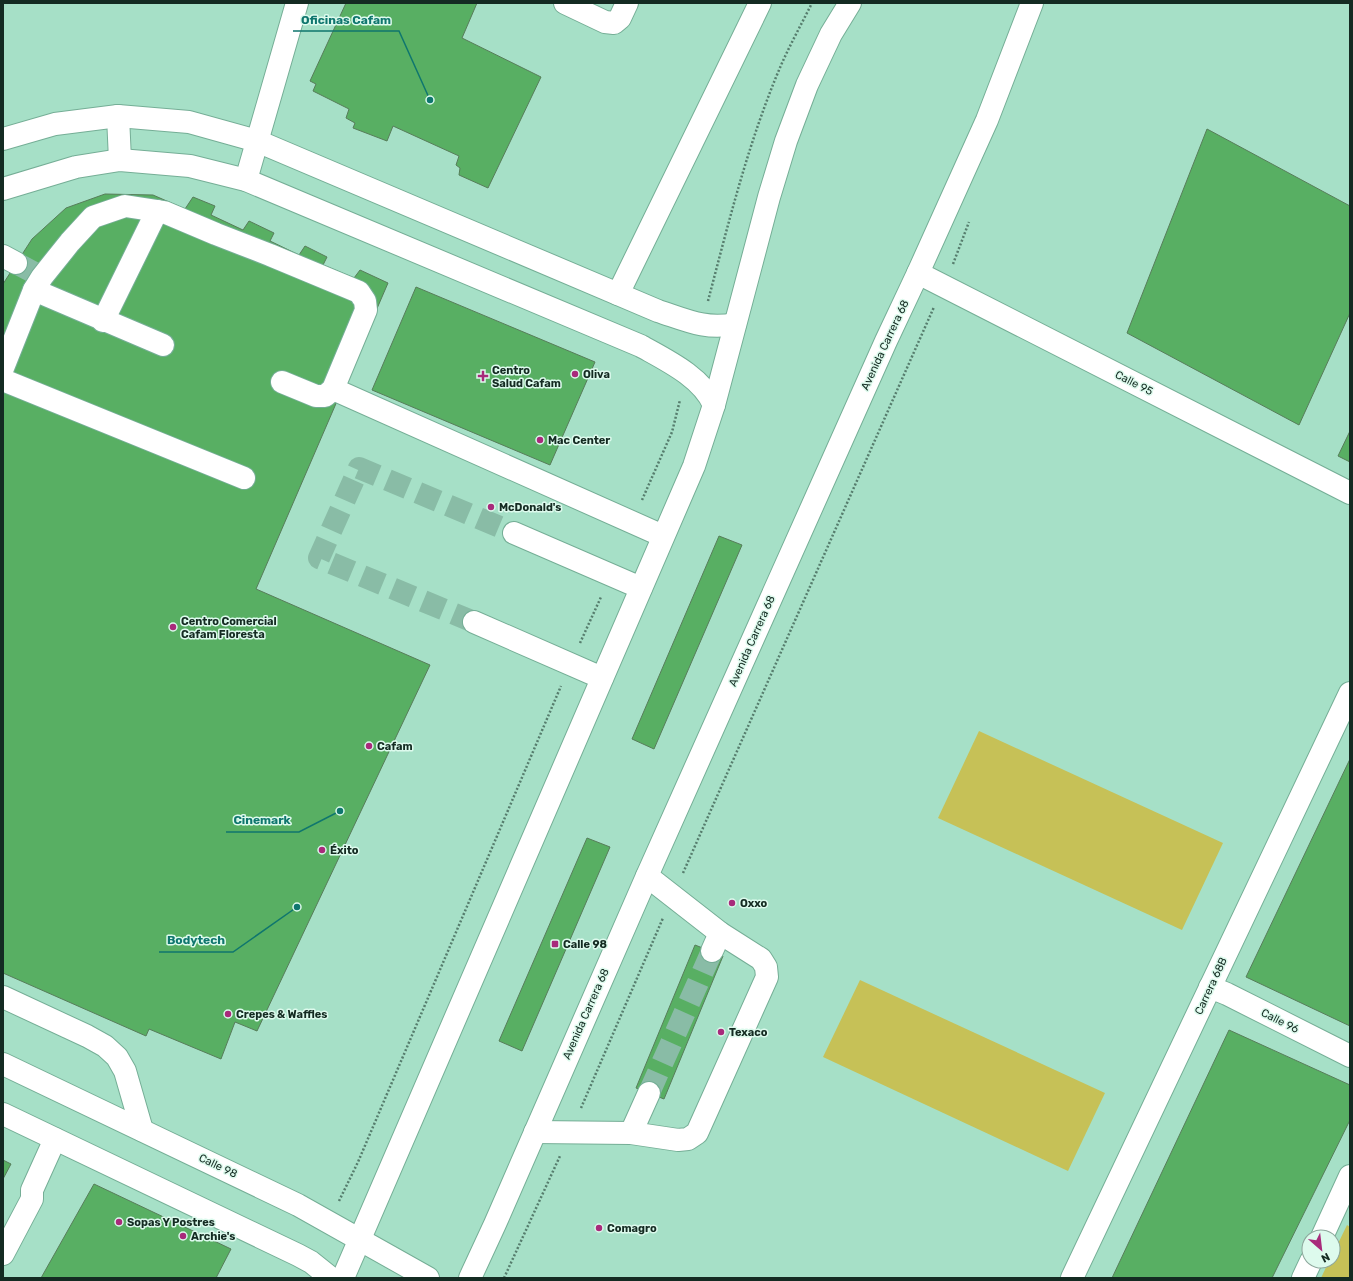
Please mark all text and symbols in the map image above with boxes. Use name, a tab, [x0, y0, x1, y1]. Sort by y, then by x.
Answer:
callout: Oficinas Cafam	[293, 7, 399, 31]
text: Oficinas Cafam	[301, 13, 391, 27]
street label: Avenida Carrera 68	[858, 298, 912, 392]
place label: Centro Salud Cafam	[492, 364, 561, 390]
place label: Oliva	[583, 368, 610, 381]
street label: Calle 95	[1113, 368, 1155, 398]
marker: Oliva	[570, 369, 580, 379]
marker: Centro Salud Cafam	[477, 370, 489, 382]
place label: Mac Center	[548, 434, 610, 447]
marker: Mac Center	[535, 435, 545, 445]
place label: McDonald's	[499, 501, 561, 514]
marker: McDonald's	[486, 502, 496, 512]
street label: Avenida Carrera 68	[726, 594, 778, 688]
place label: Centro Comercial Cafam Floresta	[181, 615, 277, 641]
marker: Centro Comercial Cafam Floresta	[168, 622, 178, 632]
place label: Cafam	[377, 740, 413, 753]
marker: Cafam	[364, 741, 374, 751]
callout: Cinemark	[226, 808, 299, 832]
text: Cinemark	[233, 813, 291, 827]
place label: Éxito	[330, 844, 359, 857]
marker: Éxito	[317, 845, 327, 855]
place label: Oxxo	[740, 897, 767, 910]
marker: Oxxo	[727, 898, 737, 908]
callout: Bodytech	[159, 928, 233, 952]
text: Bodytech	[167, 933, 225, 947]
place label: Calle 98	[563, 938, 607, 951]
marker: Calle 98	[550, 939, 560, 949]
street label: Carrera 68B	[1192, 955, 1230, 1017]
street label: Avenida Carrera 68	[560, 967, 612, 1061]
street label: Calle 96	[1259, 1006, 1301, 1036]
place label: Crepes & Waffles	[236, 1008, 327, 1021]
marker: Crepes & Waffles	[223, 1009, 233, 1019]
place label: Texaco	[729, 1026, 768, 1039]
marker: Texaco	[716, 1027, 726, 1037]
street label: Calle 98	[197, 1151, 239, 1181]
place label: Sopas Y Postres	[127, 1216, 215, 1229]
marker: Sopas Y Postres	[114, 1217, 124, 1227]
place label: Comagro	[607, 1222, 657, 1235]
marker: Comagro	[594, 1223, 604, 1233]
north arrow	[1301, 1229, 1341, 1269]
place label: Archie's	[191, 1230, 235, 1243]
marker: Archie's	[178, 1231, 188, 1241]
text: N	[1319, 1250, 1332, 1265]

